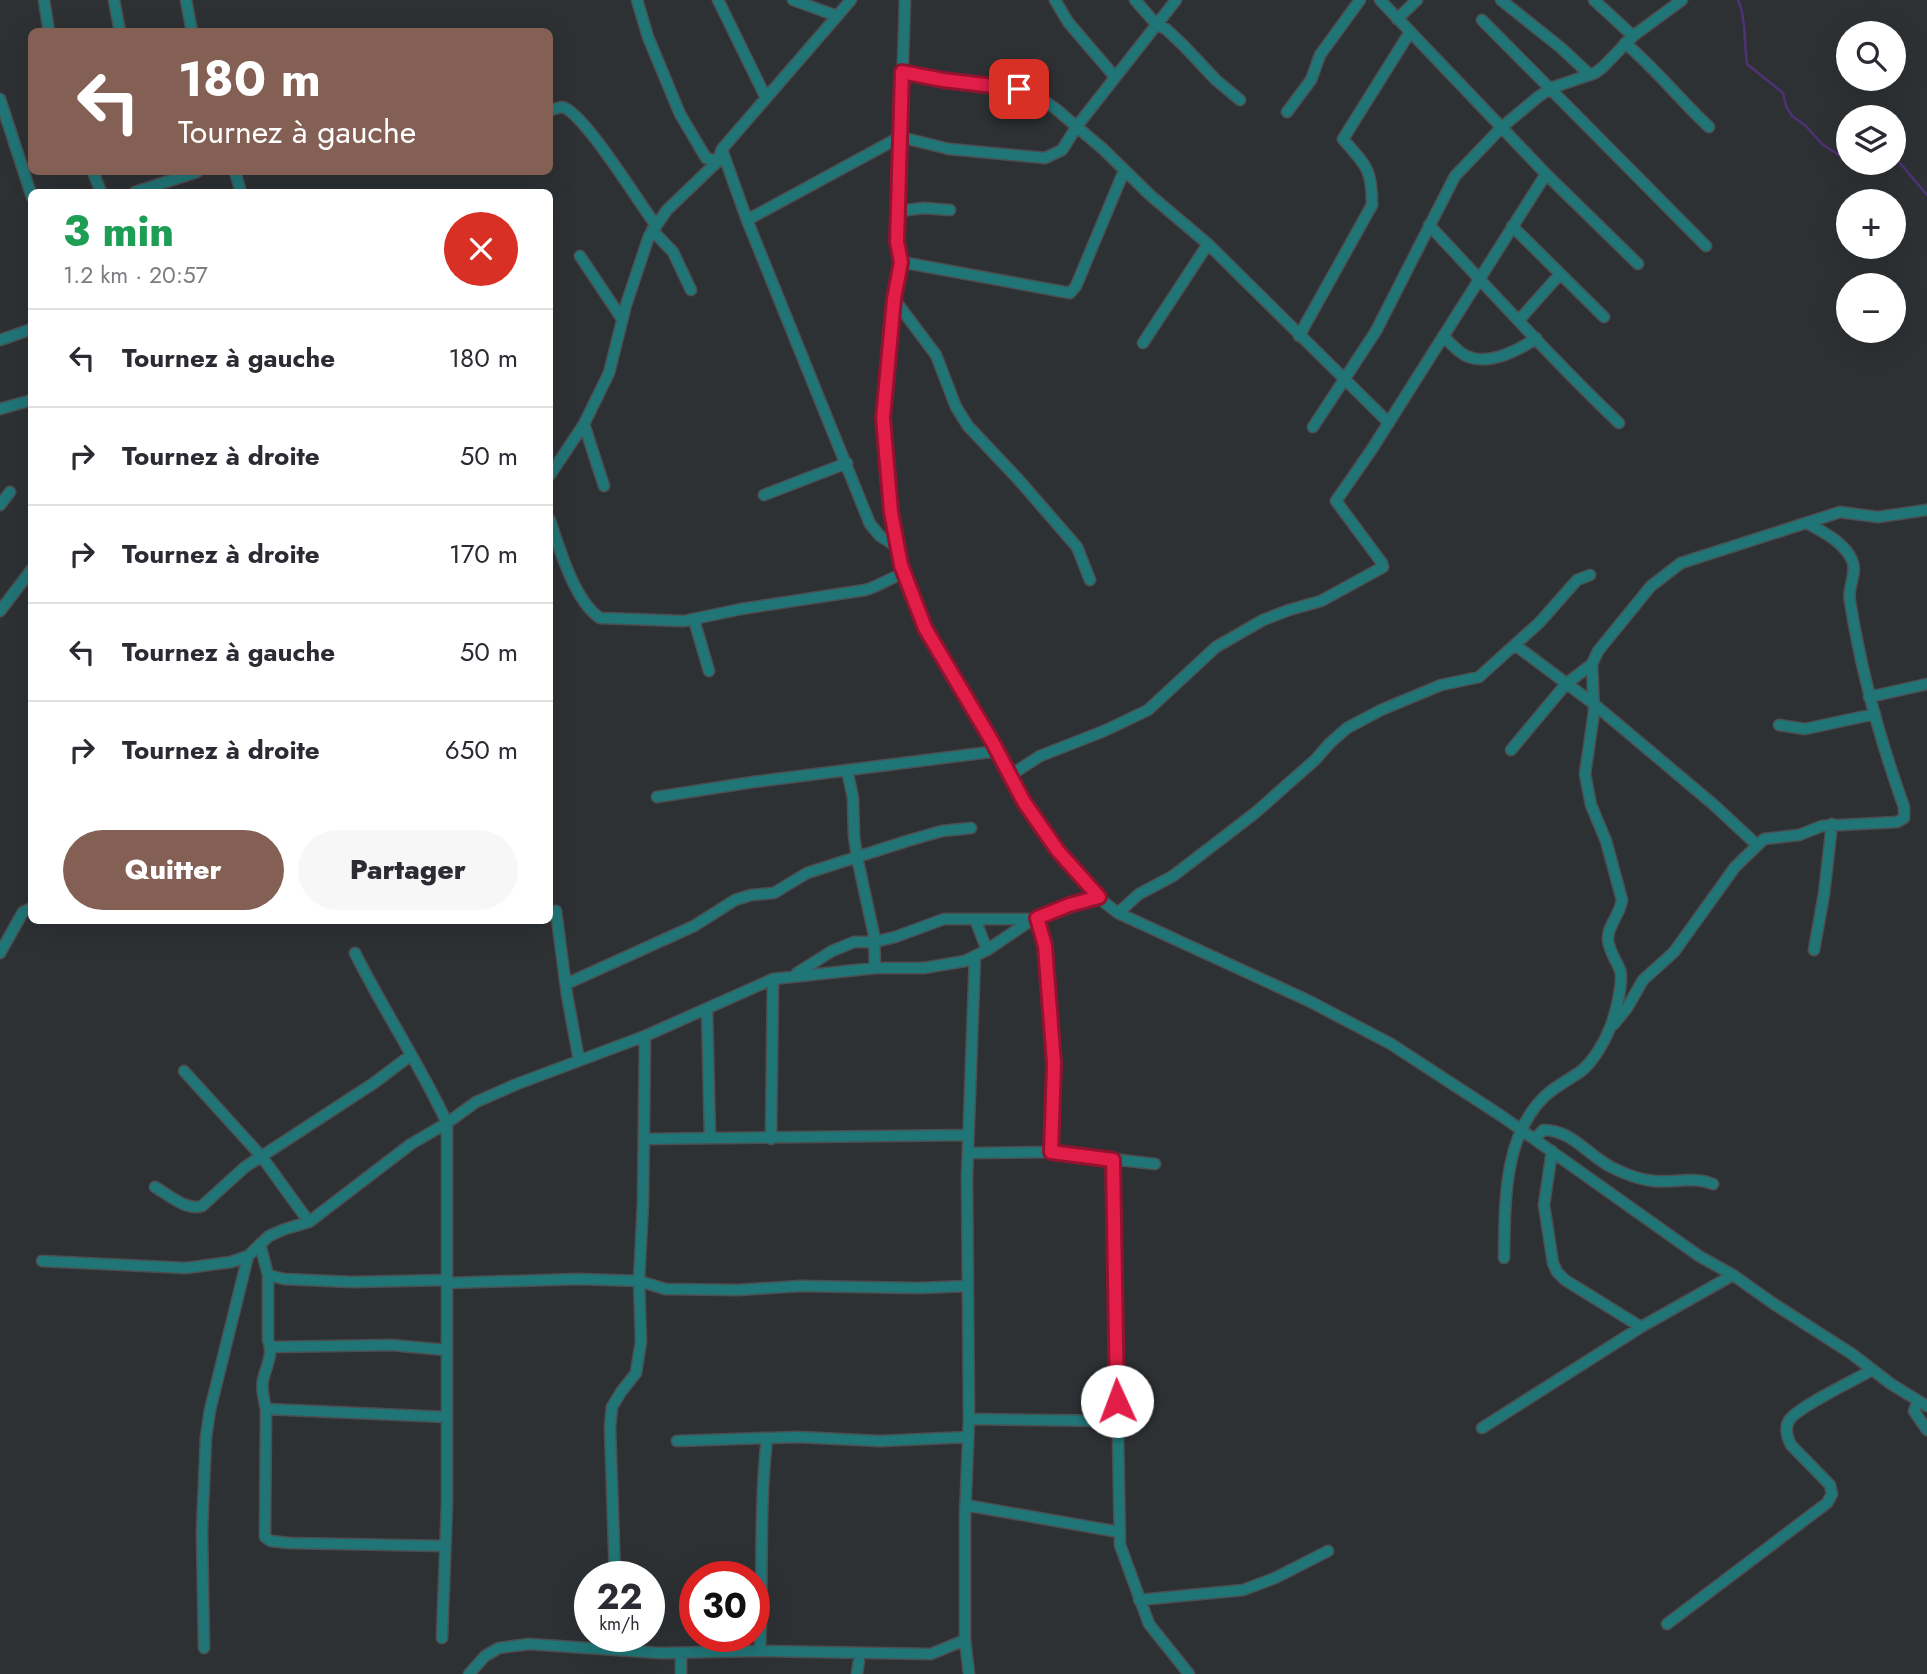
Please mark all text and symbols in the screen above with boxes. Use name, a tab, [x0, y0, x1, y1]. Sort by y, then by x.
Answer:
map controls	[1836, 21, 1906, 343]
button: search	[1836, 21, 1906, 91]
text: 180 m	[178, 44, 321, 114]
icon: left	[63, 56, 154, 147]
pin	[989, 59, 1049, 119]
icon: arrive	[1000, 70, 1038, 108]
button: layers	[1836, 105, 1906, 175]
text: Tournez à gauche	[178, 109, 416, 155]
button: +	[1836, 189, 1906, 259]
text: 3 min	[63, 201, 174, 262]
button: close	[444, 212, 518, 286]
text: 1.2 km · 20:57	[63, 258, 208, 292]
button: −	[1836, 273, 1906, 343]
icon: left	[63, 339, 101, 377]
text: Tournez à gauche	[122, 339, 335, 377]
text: 180 m	[448, 339, 518, 377]
icon: right	[63, 437, 101, 475]
text: Tournez à droite	[122, 437, 320, 475]
text: 50 m	[460, 437, 518, 475]
icon: right	[63, 535, 101, 573]
text: Tournez à droite	[122, 535, 320, 573]
text: 170 m	[449, 535, 518, 573]
icon: left	[63, 633, 101, 671]
text: Tournez à gauche	[122, 633, 335, 671]
text: 50 m	[460, 633, 518, 671]
icon: right	[63, 731, 101, 769]
text: Tournez à droite	[122, 731, 320, 769]
text: 650 m	[445, 731, 518, 769]
button: Quitter	[63, 830, 284, 910]
button: Partager	[298, 830, 518, 910]
position arrow	[1080, 1364, 1154, 1438]
speed limit sign: 30	[679, 1561, 770, 1652]
text: 22	[597, 1572, 642, 1622]
text: km/h	[599, 1611, 640, 1637]

